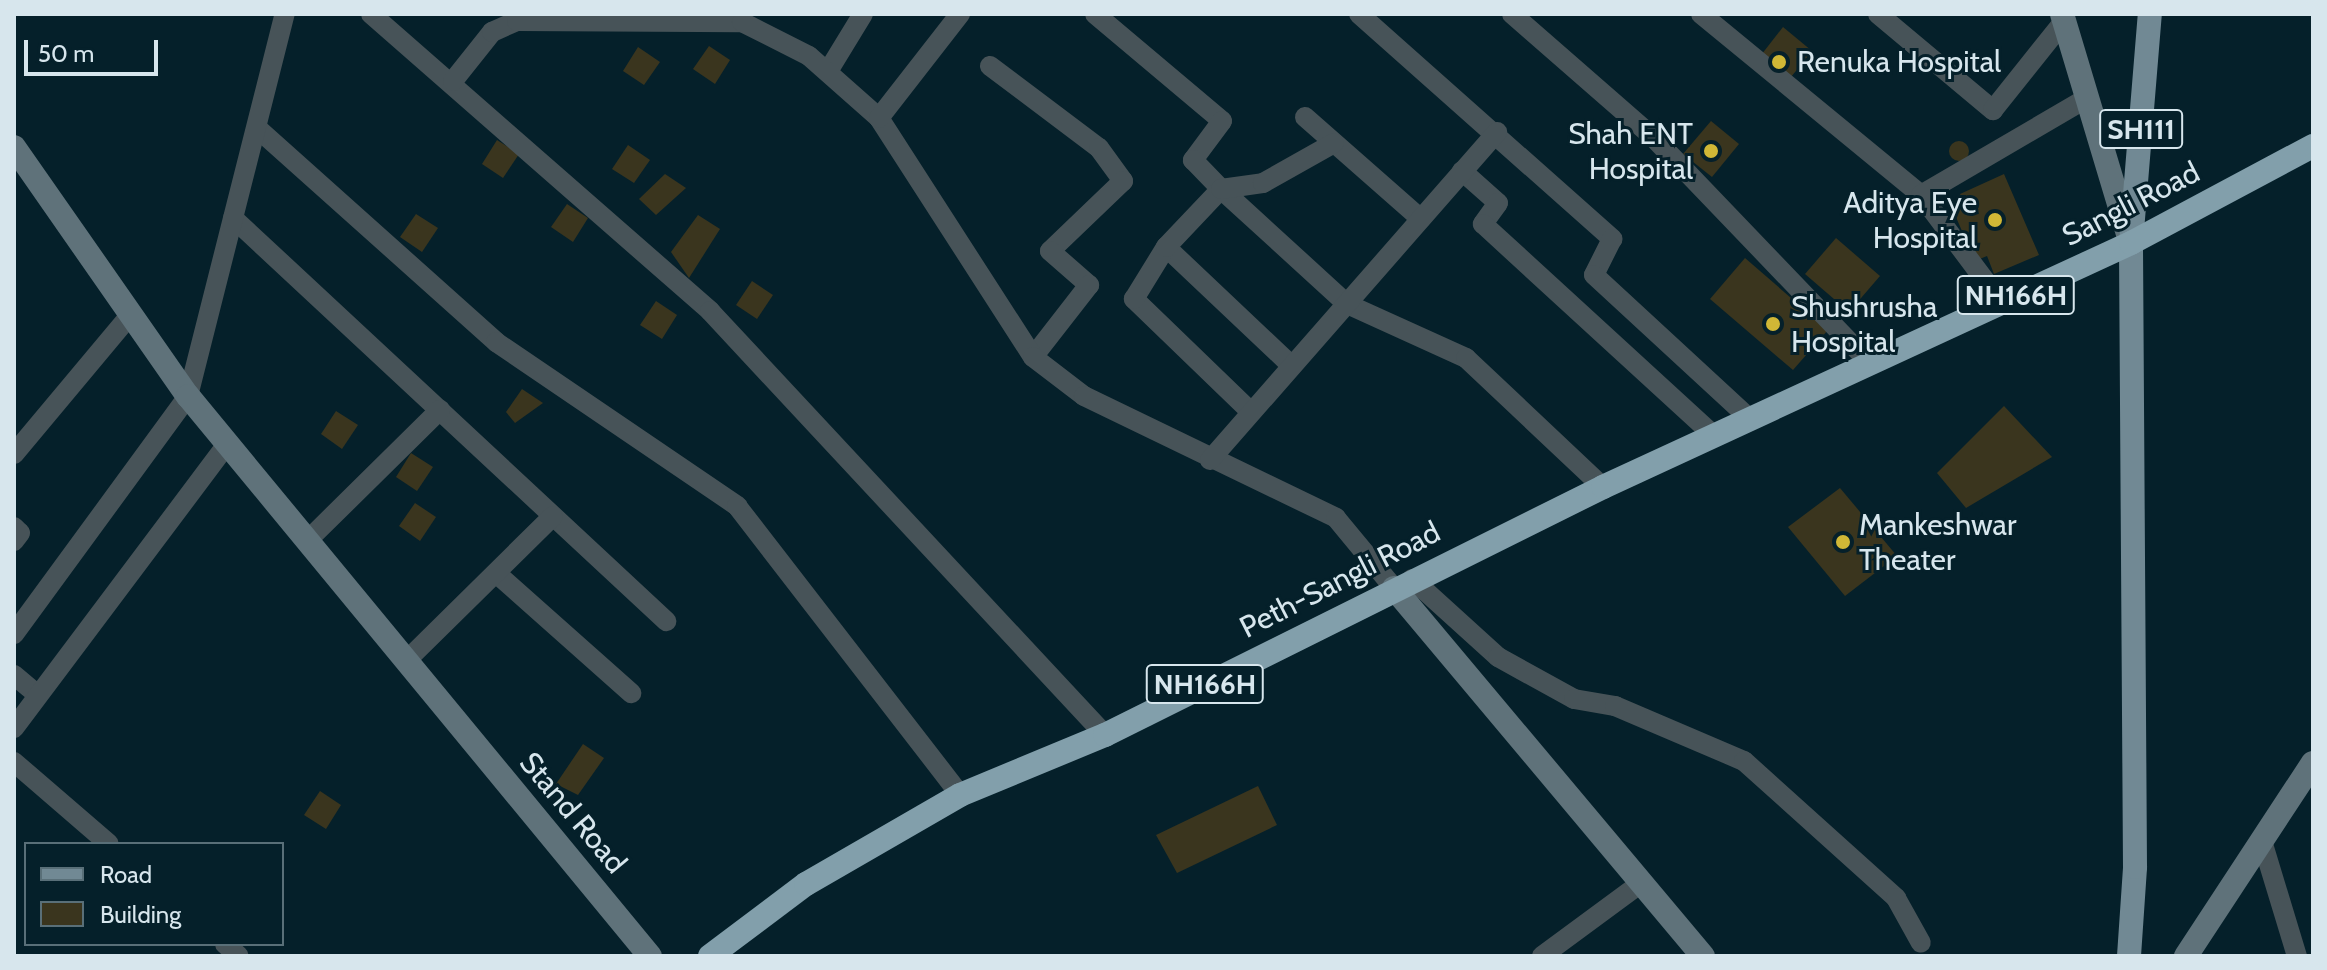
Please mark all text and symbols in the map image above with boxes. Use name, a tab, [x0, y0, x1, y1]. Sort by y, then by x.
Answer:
scale bar	[28, 24, 162, 74]
text: 50 m	[38, 39, 94, 68]
place label: Renuka Hospital	[1797, 44, 2001, 80]
marker: Renuka Hospital	[1768, 51, 1790, 73]
road number: SH111	[2099, 105, 2183, 153]
place label: Shah ENT Hospital	[1568, 116, 1693, 186]
marker: Shah ENT Hospital	[1700, 140, 1722, 162]
street label: Sangli Road	[2056, 154, 2206, 254]
place label: Aditya Eye Hospital	[1843, 185, 1977, 256]
marker: Aditya Eye Hospital	[1984, 209, 2006, 231]
road number: NH166H	[1956, 271, 2076, 319]
place label: Shushrusha Hospital	[1791, 289, 1937, 360]
marker: Shushrusha Hospital	[1762, 313, 1784, 335]
place label: Mankeshwar Theater	[1859, 507, 2016, 578]
street label: Peth-Sangli Road	[1234, 514, 1446, 646]
marker: Mankeshwar Theater	[1834, 533, 1852, 551]
road number: NH166H	[1145, 660, 1265, 708]
street label: Stand Road	[512, 745, 634, 881]
legend	[24, 842, 284, 946]
text: Road	[100, 860, 152, 889]
text: Building	[100, 900, 181, 929]

